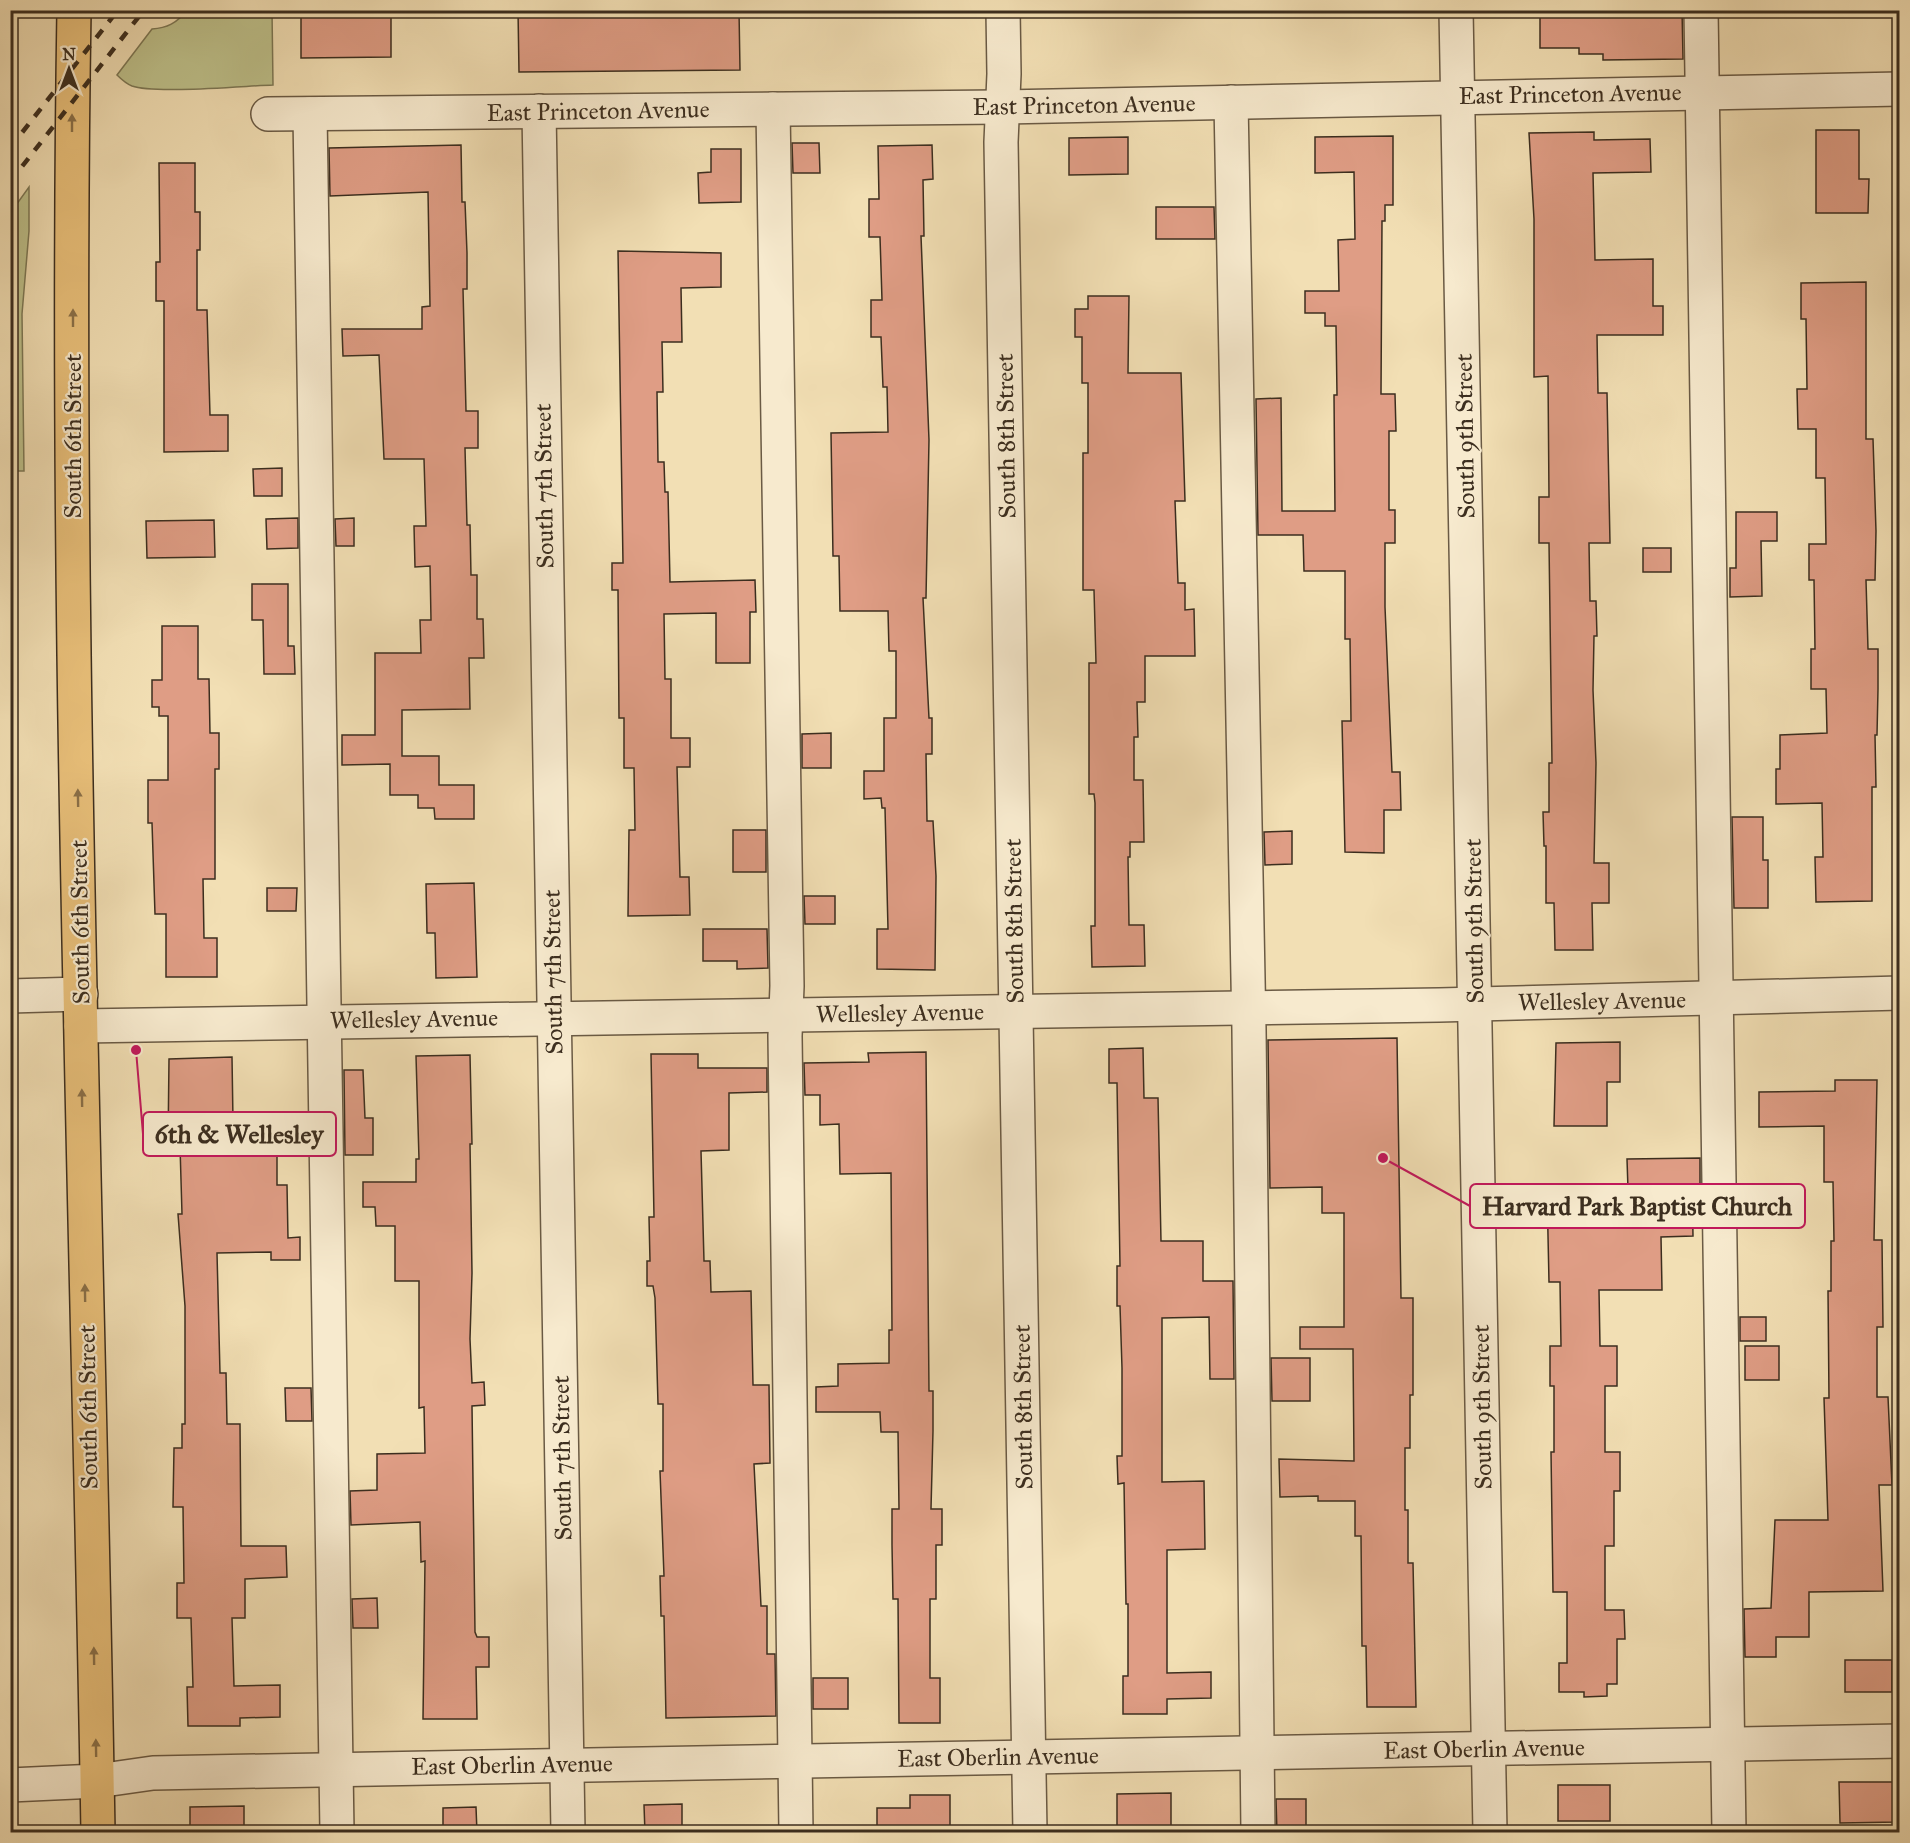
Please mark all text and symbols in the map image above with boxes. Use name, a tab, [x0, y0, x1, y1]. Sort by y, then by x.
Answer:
north arrow	[39, 39, 99, 99]
text: N	[62, 45, 76, 64]
street label: East Princeton Avenue	[1458, 77, 1682, 111]
street label: East Princeton Avenue	[972, 88, 1196, 122]
street label: East Princeton Avenue	[486, 94, 710, 128]
one-way arrow	[67, 113, 77, 132]
one-way arrow	[68, 308, 78, 327]
street label: South 6th Street	[58, 353, 88, 518]
street label: South 8th Street	[990, 353, 1022, 519]
street label: South 9th Street	[1449, 353, 1481, 519]
street label: South 7th Street	[528, 403, 560, 569]
one-way arrow	[73, 788, 83, 807]
street label: South 8th Street	[998, 838, 1030, 1004]
street label: South 9th Street	[1458, 838, 1490, 1004]
street label: South 6th Street	[64, 839, 96, 1005]
street label: South 7th Street	[537, 889, 569, 1055]
street label: Wellesley Avenue	[1518, 985, 1686, 1017]
street label: Wellesley Avenue	[816, 997, 984, 1029]
street label: Wellesley Avenue	[330, 1003, 498, 1035]
one-way arrow	[77, 1088, 87, 1107]
callout: 6th & Wellesley	[143, 1112, 336, 1156]
text: 6th & Wellesley	[155, 1118, 325, 1150]
callout: Harvard Park Baptist Church	[1470, 1184, 1805, 1228]
text: Harvard Park Baptist Church	[1482, 1190, 1793, 1222]
one-way arrow	[80, 1283, 90, 1302]
street label: South 6th Street	[72, 1324, 104, 1490]
street label: South 8th Street	[1007, 1324, 1039, 1490]
street label: South 9th Street	[1466, 1324, 1498, 1490]
street label: South 7th Street	[546, 1375, 578, 1541]
one-way arrow	[89, 1646, 99, 1665]
street label: East Oberlin Avenue	[1383, 1732, 1585, 1766]
one-way arrow	[91, 1738, 101, 1757]
street label: East Oberlin Avenue	[897, 1740, 1099, 1774]
street label: East Oberlin Avenue	[411, 1748, 613, 1782]

